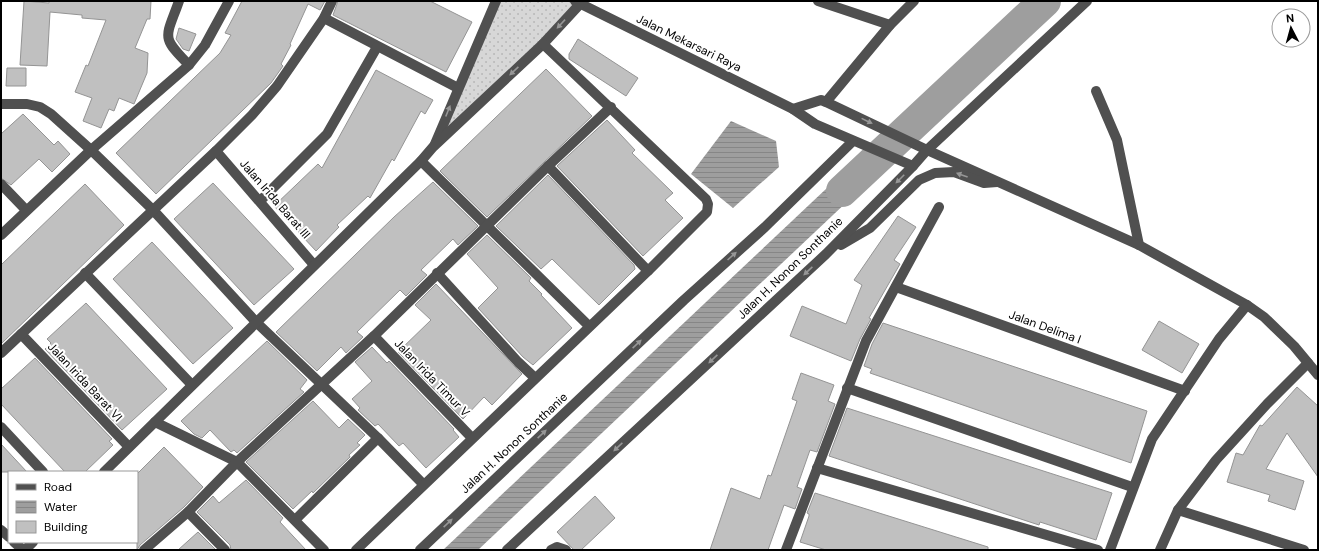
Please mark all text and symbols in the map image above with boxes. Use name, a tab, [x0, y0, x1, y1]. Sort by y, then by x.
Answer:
north arrow	[1271, 8, 1311, 48]
street label: Jalan Mekarsari Raya	[634, 11, 744, 75]
text: N	[1285, 11, 1295, 25]
one-way arrow	[557, 19, 566, 29]
one-way arrow	[509, 66, 520, 75]
one-way arrow	[445, 106, 451, 117]
one-way arrow	[861, 118, 873, 124]
street label: Jalan Irida Barat III	[236, 156, 314, 242]
one-way arrow	[955, 172, 967, 178]
one-way arrow	[896, 174, 905, 184]
street label: Jalan H. Nonon Sonthanie	[734, 213, 846, 323]
one-way arrow	[727, 252, 738, 261]
one-way arrow	[803, 266, 813, 275]
street label: Jalan Delima I	[1007, 307, 1083, 347]
street label: Jalan Irida Timur V	[391, 336, 473, 420]
street label: Jalan Irida Barat VI	[44, 339, 126, 425]
one-way arrow	[632, 340, 642, 349]
one-way arrow	[708, 354, 718, 364]
street label: Jalan H. Nonon Sonthanie	[457, 389, 571, 497]
one-way arrow	[537, 429, 547, 439]
one-way arrow	[613, 443, 623, 452]
legend	[8, 471, 138, 543]
text: Road	[44, 479, 72, 495]
text: Water	[44, 499, 78, 515]
one-way arrow	[443, 518, 453, 528]
text: Building	[44, 519, 88, 535]

